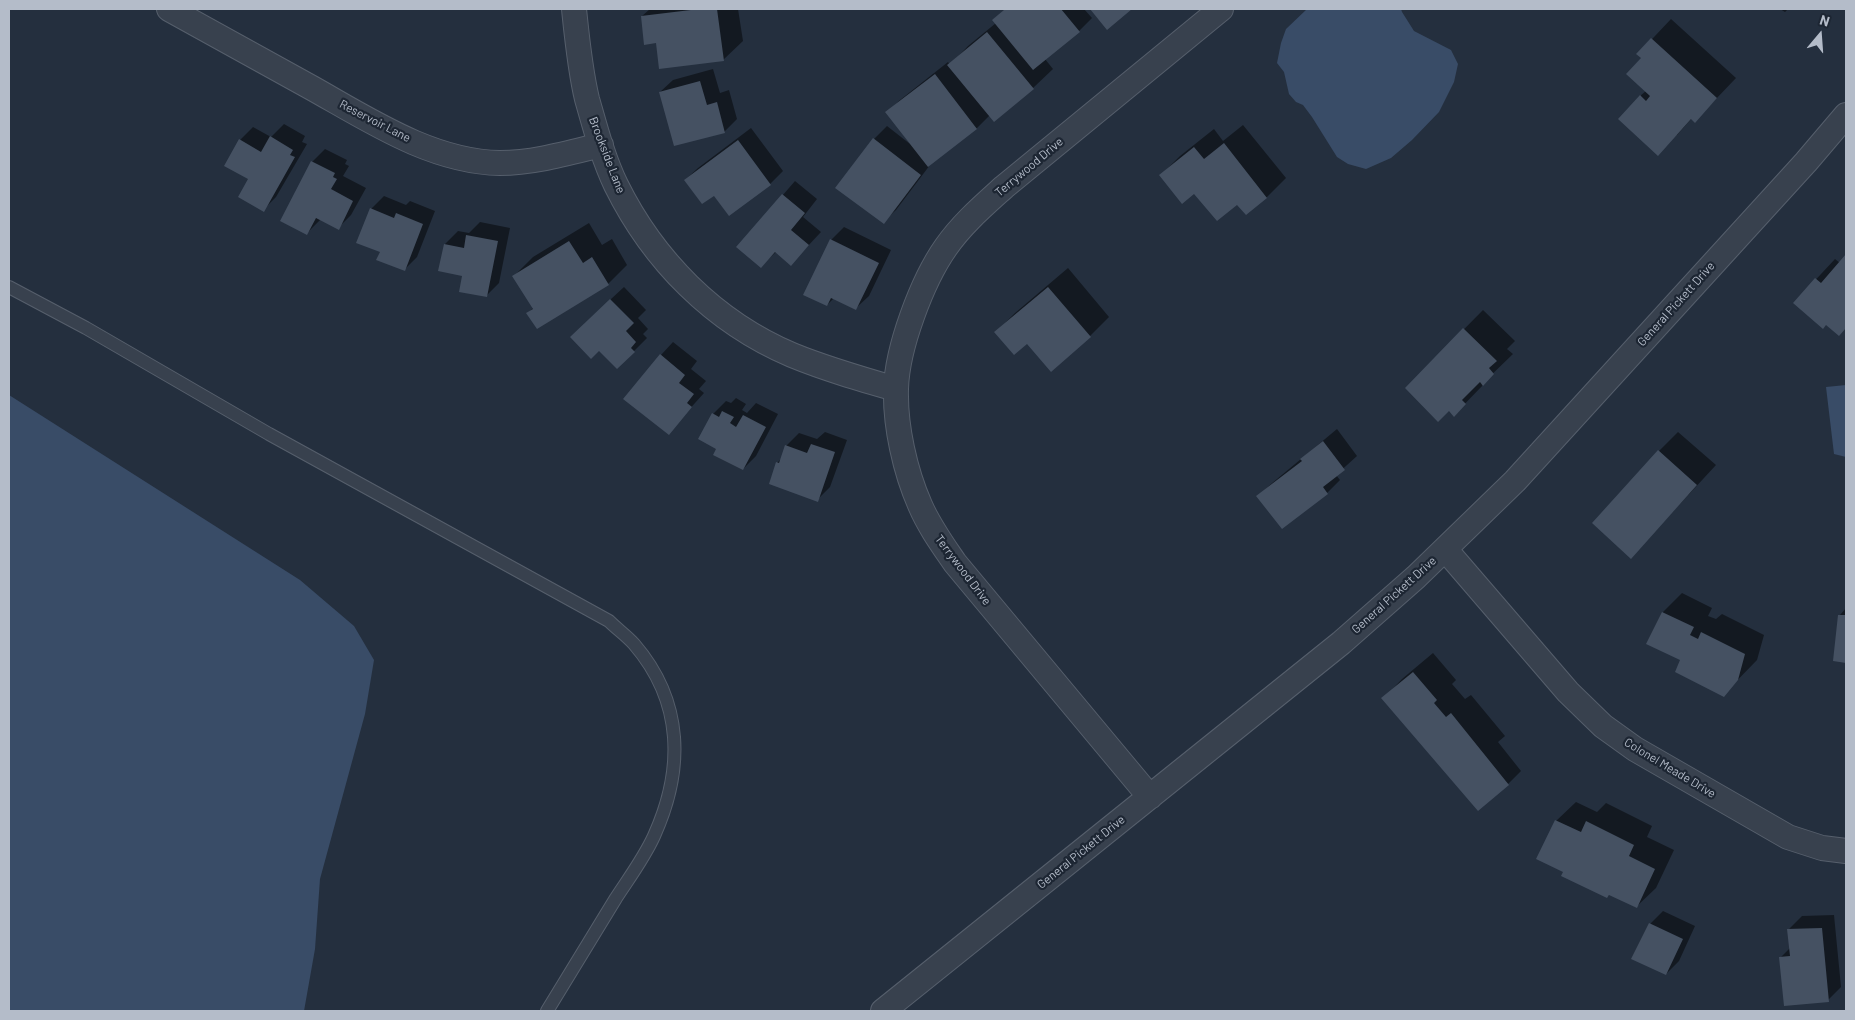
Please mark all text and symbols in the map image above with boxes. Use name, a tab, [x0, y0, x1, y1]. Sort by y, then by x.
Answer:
north arrow	[1795, 10, 1845, 60]
text: N	[1818, 11, 1832, 30]
street label: Reservoir Lane	[337, 97, 413, 145]
street label: Brookside Lane	[586, 115, 628, 195]
street label: Terrywood Drive	[992, 134, 1066, 200]
street label: General Pickett Drive	[1634, 259, 1718, 349]
street label: Terrywood Drive	[932, 532, 994, 608]
street label: General Pickett Drive	[1349, 553, 1439, 637]
street label: Colonel Meade Drive	[1622, 735, 1718, 801]
street label: General Pickett Drive	[1034, 812, 1128, 892]

